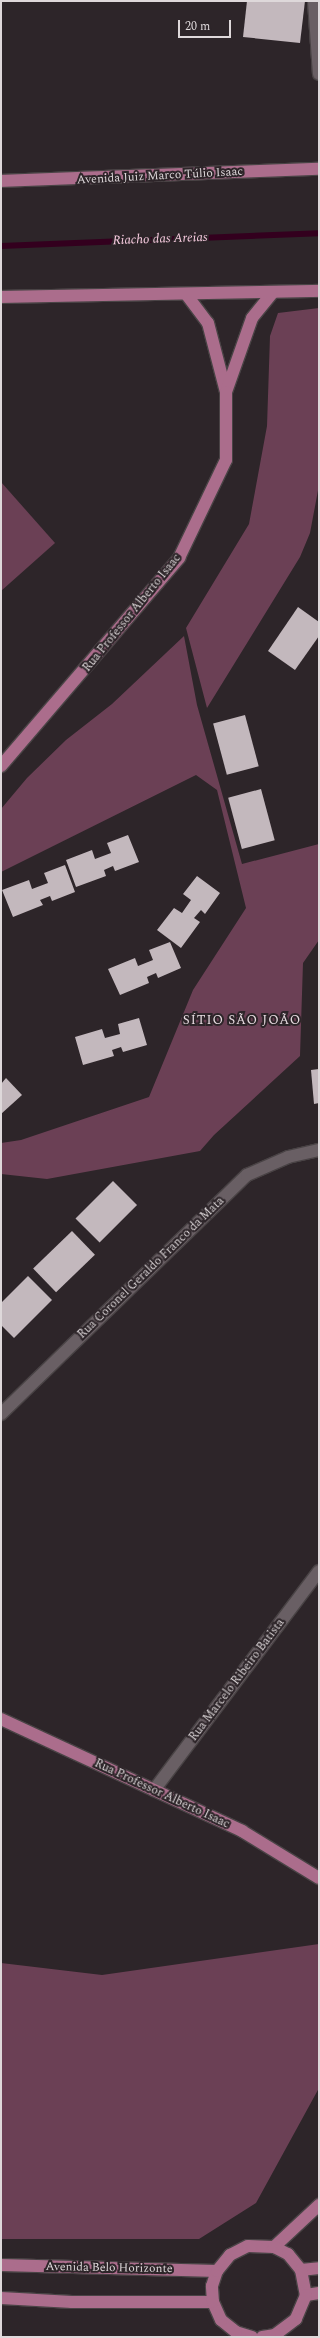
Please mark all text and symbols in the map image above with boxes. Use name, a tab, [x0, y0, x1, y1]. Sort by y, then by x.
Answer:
scale bar	[180, 12, 233, 38]
text: 20 m	[185, 17, 210, 36]
street label: Avenida Juiz Marco Túlio Isaac	[77, 164, 243, 188]
water label: Riacho das Areias	[112, 230, 208, 248]
street label: Rua Professor Alberto Isaac	[80, 551, 184, 675]
district label: SÍTIO SÃO JOÃO	[183, 1012, 301, 1028]
street label: Rua Coronel Geraldo Franco da Mata	[75, 1194, 227, 1342]
street label: Rua Marcelo Ribeiro Batista	[186, 1616, 288, 1744]
street label: Rua Professor Alberto Isaac	[92, 1756, 232, 1832]
street label: Avenida Belo Horizonte	[45, 2260, 173, 2276]

